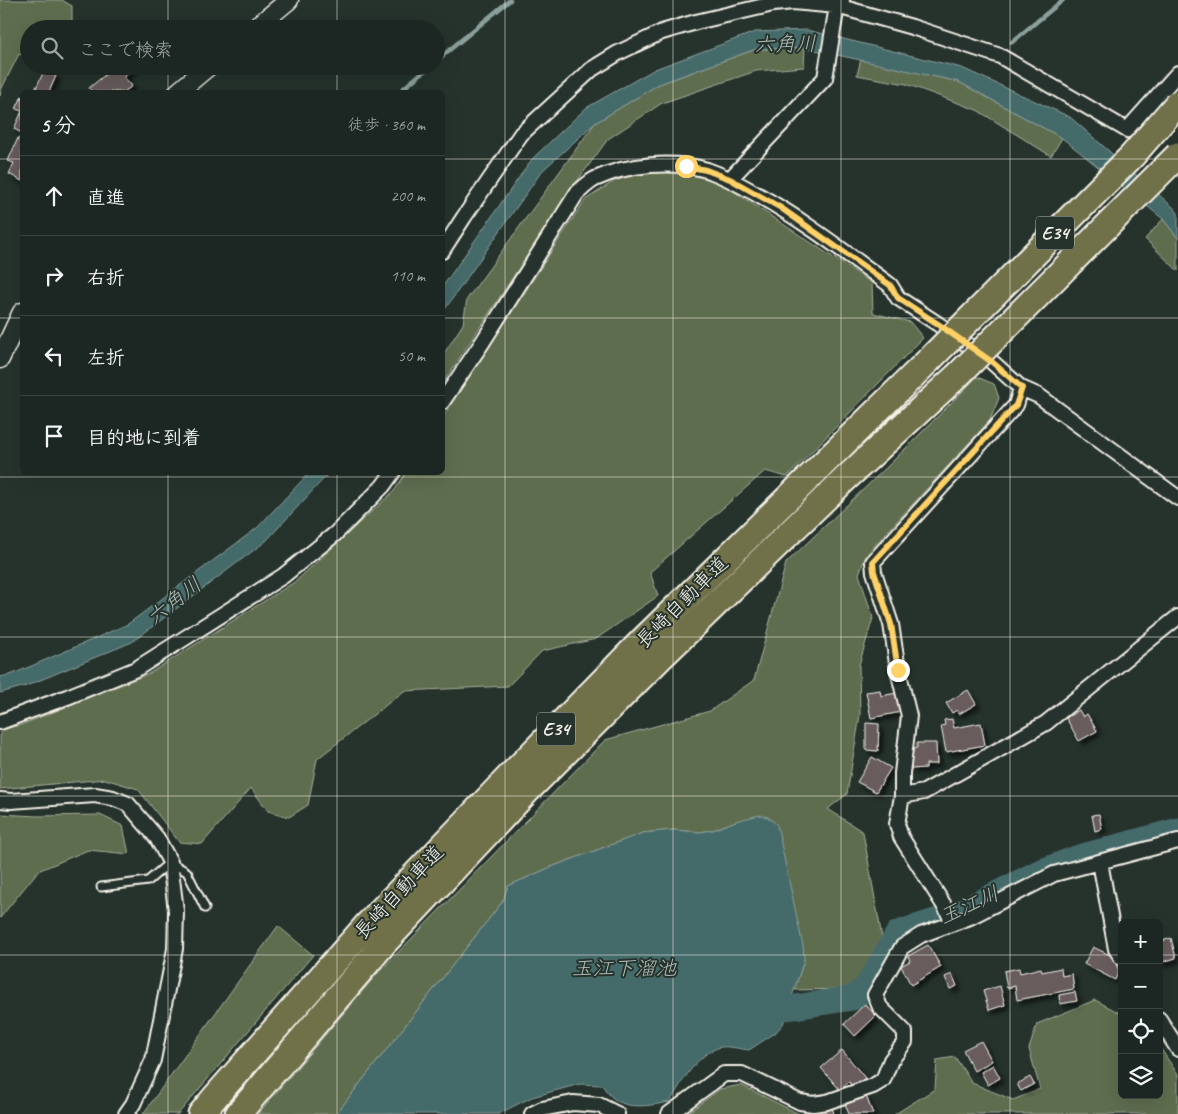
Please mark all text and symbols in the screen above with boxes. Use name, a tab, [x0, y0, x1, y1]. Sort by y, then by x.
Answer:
search box	[20, 20, 445, 75]
water label: 六角川	[753, 30, 817, 58]
icon: search	[38, 34, 66, 62]
text: ここで検索	[78, 38, 173, 62]
text: 5 分	[40, 112, 75, 138]
text: 徒歩 · 360 m	[348, 115, 425, 135]
route start	[675, 155, 698, 178]
icon: ahead	[40, 182, 68, 210]
text: 直進	[87, 186, 125, 210]
text: 200 m	[391, 186, 425, 206]
road number: E34	[1036, 217, 1074, 250]
icon: right	[40, 262, 68, 290]
text: 右折	[87, 266, 125, 290]
text: 110 m	[391, 266, 425, 286]
icon: left	[40, 342, 68, 370]
text: 左折	[87, 346, 125, 370]
text: 50 m	[398, 346, 425, 366]
icon: arrive	[40, 422, 68, 450]
text: 目的地に到着	[87, 426, 201, 450]
street label: 長崎自動車道	[631, 551, 733, 653]
water label: 六角川	[141, 571, 207, 631]
route end	[887, 659, 910, 682]
road number: E34	[537, 712, 575, 746]
street label: 長崎自動車道	[349, 840, 449, 944]
water label: 玉江川	[935, 880, 1003, 930]
map controls	[1118, 919, 1163, 1099]
button: +	[1118, 919, 1163, 964]
water label: 玉江下溜池	[572, 955, 677, 981]
button: −	[1118, 964, 1163, 1009]
button: locate	[1118, 1009, 1163, 1054]
button: layers	[1118, 1054, 1163, 1099]

